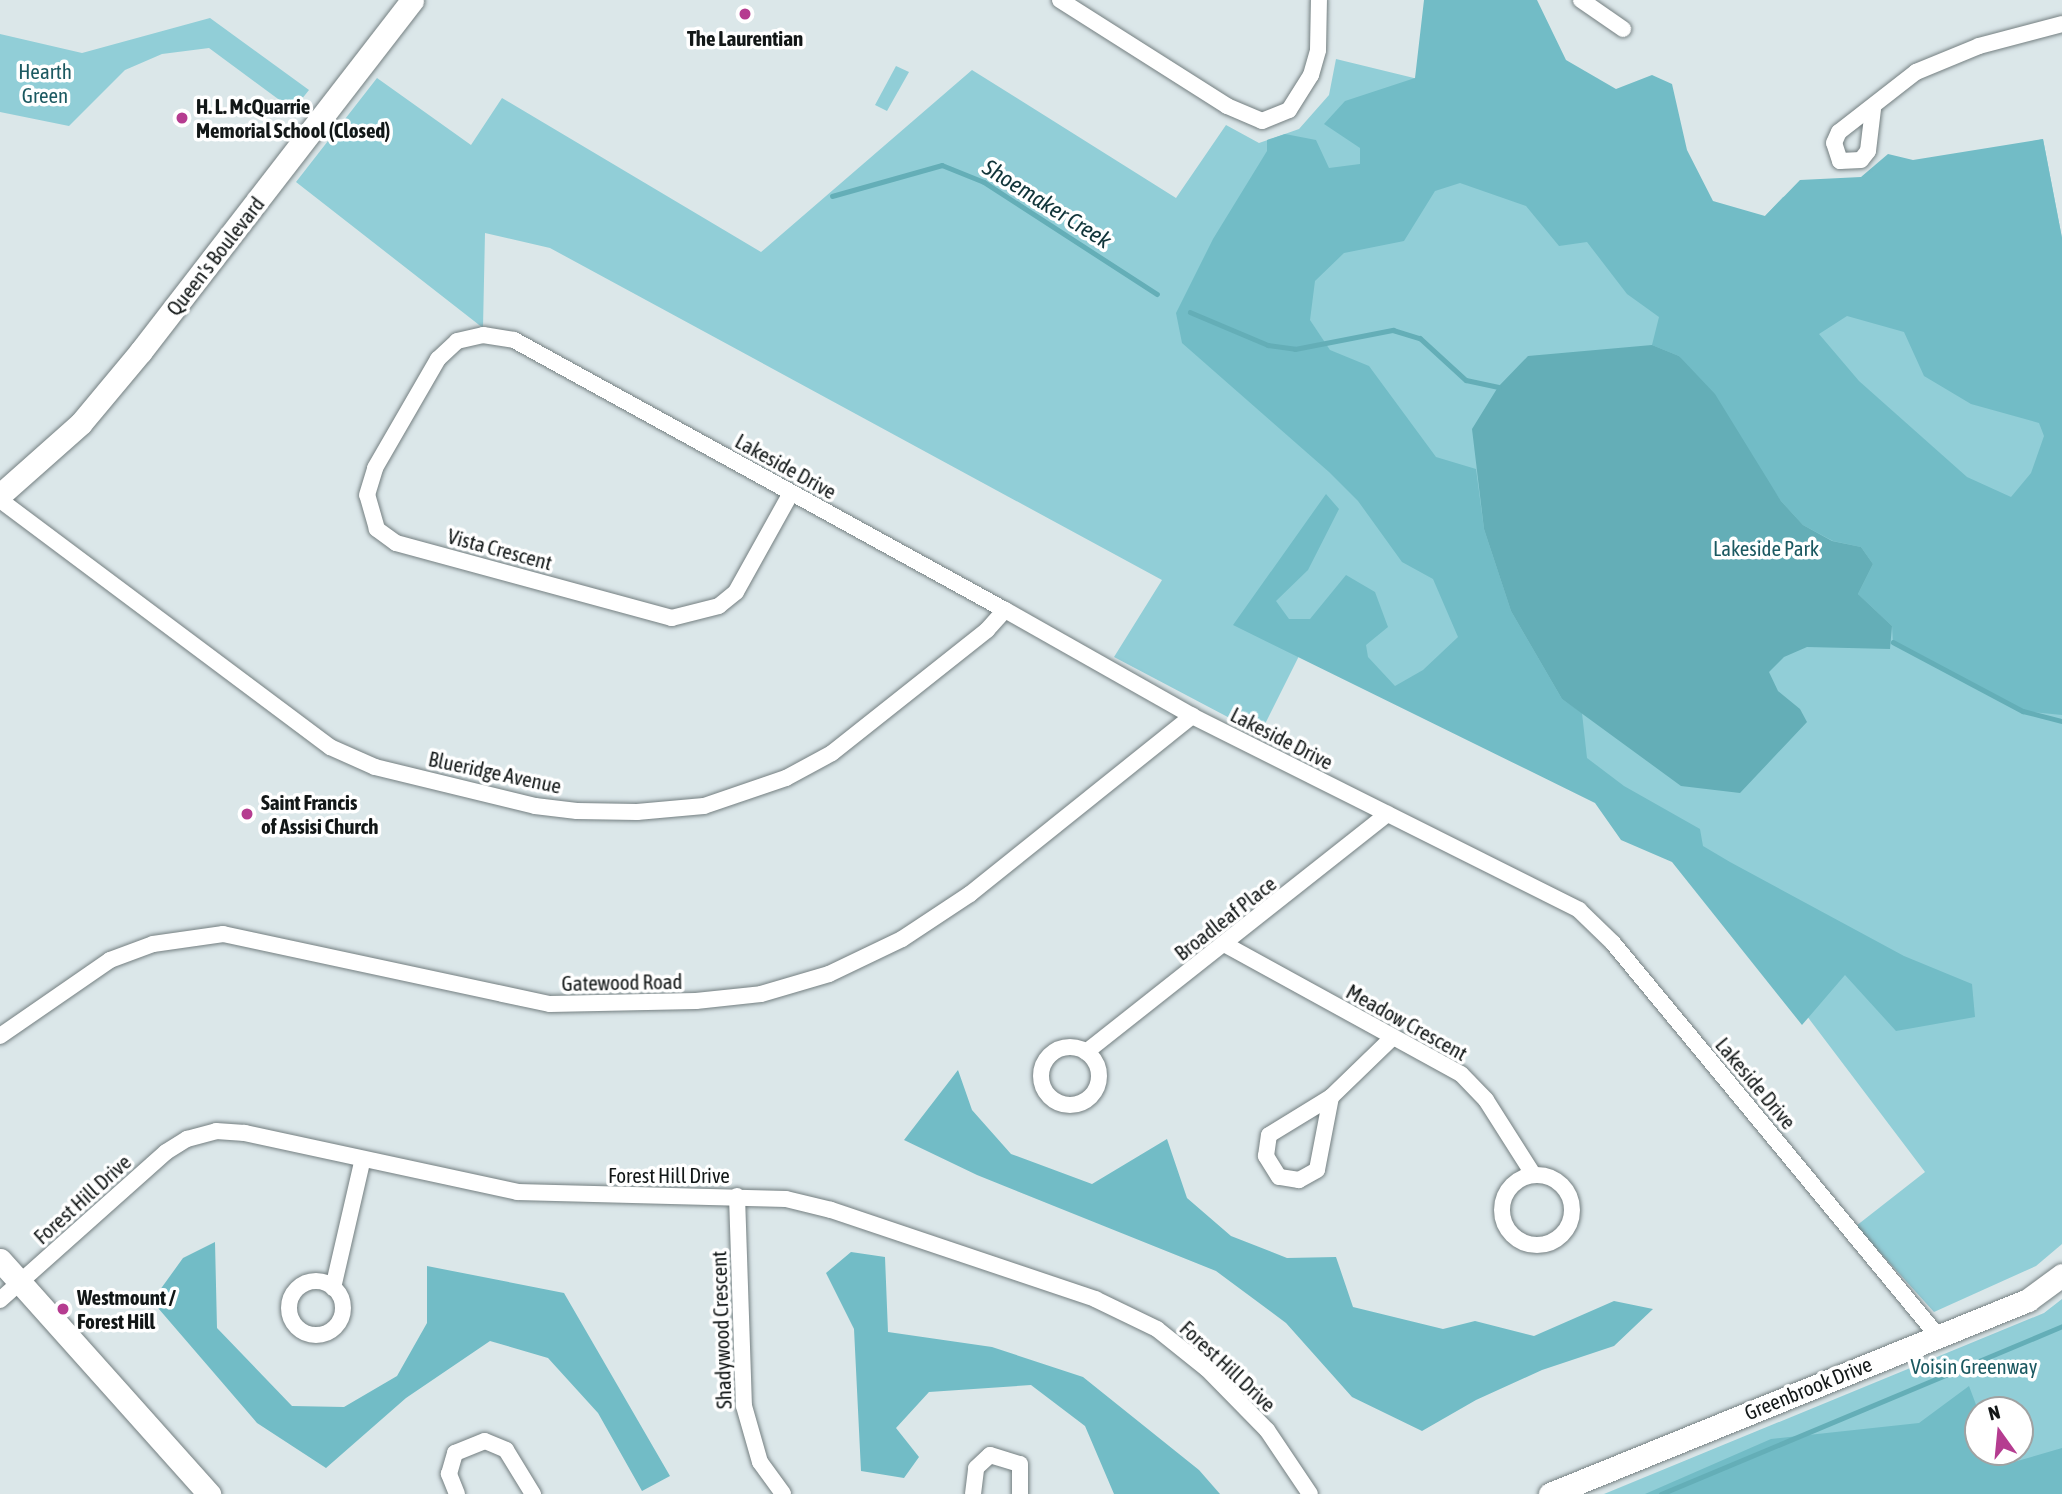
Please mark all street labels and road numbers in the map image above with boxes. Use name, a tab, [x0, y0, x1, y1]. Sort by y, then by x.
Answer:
street label: Queen's Boulevard	[161, 192, 269, 320]
street label: Lakeside Drive	[731, 428, 841, 504]
street label: Vista Crescent	[445, 523, 555, 575]
street label: Lakeside Drive	[1227, 701, 1337, 775]
street label: Blueridge Avenue	[426, 746, 564, 798]
street label: Broadleaf Place	[1169, 871, 1281, 965]
street label: Gatewood Road	[561, 968, 683, 996]
street label: Meadow Crescent	[1342, 978, 1472, 1066]
street label: Lakeside Drive	[1710, 1032, 1802, 1134]
street label: Forest Hill Drive	[28, 1149, 136, 1249]
street label: Forest Hill Drive	[608, 1162, 730, 1188]
street label: Shadywood Crescent	[706, 1250, 736, 1410]
street label: Forest Hill Drive	[1175, 1315, 1281, 1417]
street label: Greenbrook Drive	[1741, 1351, 1875, 1425]

